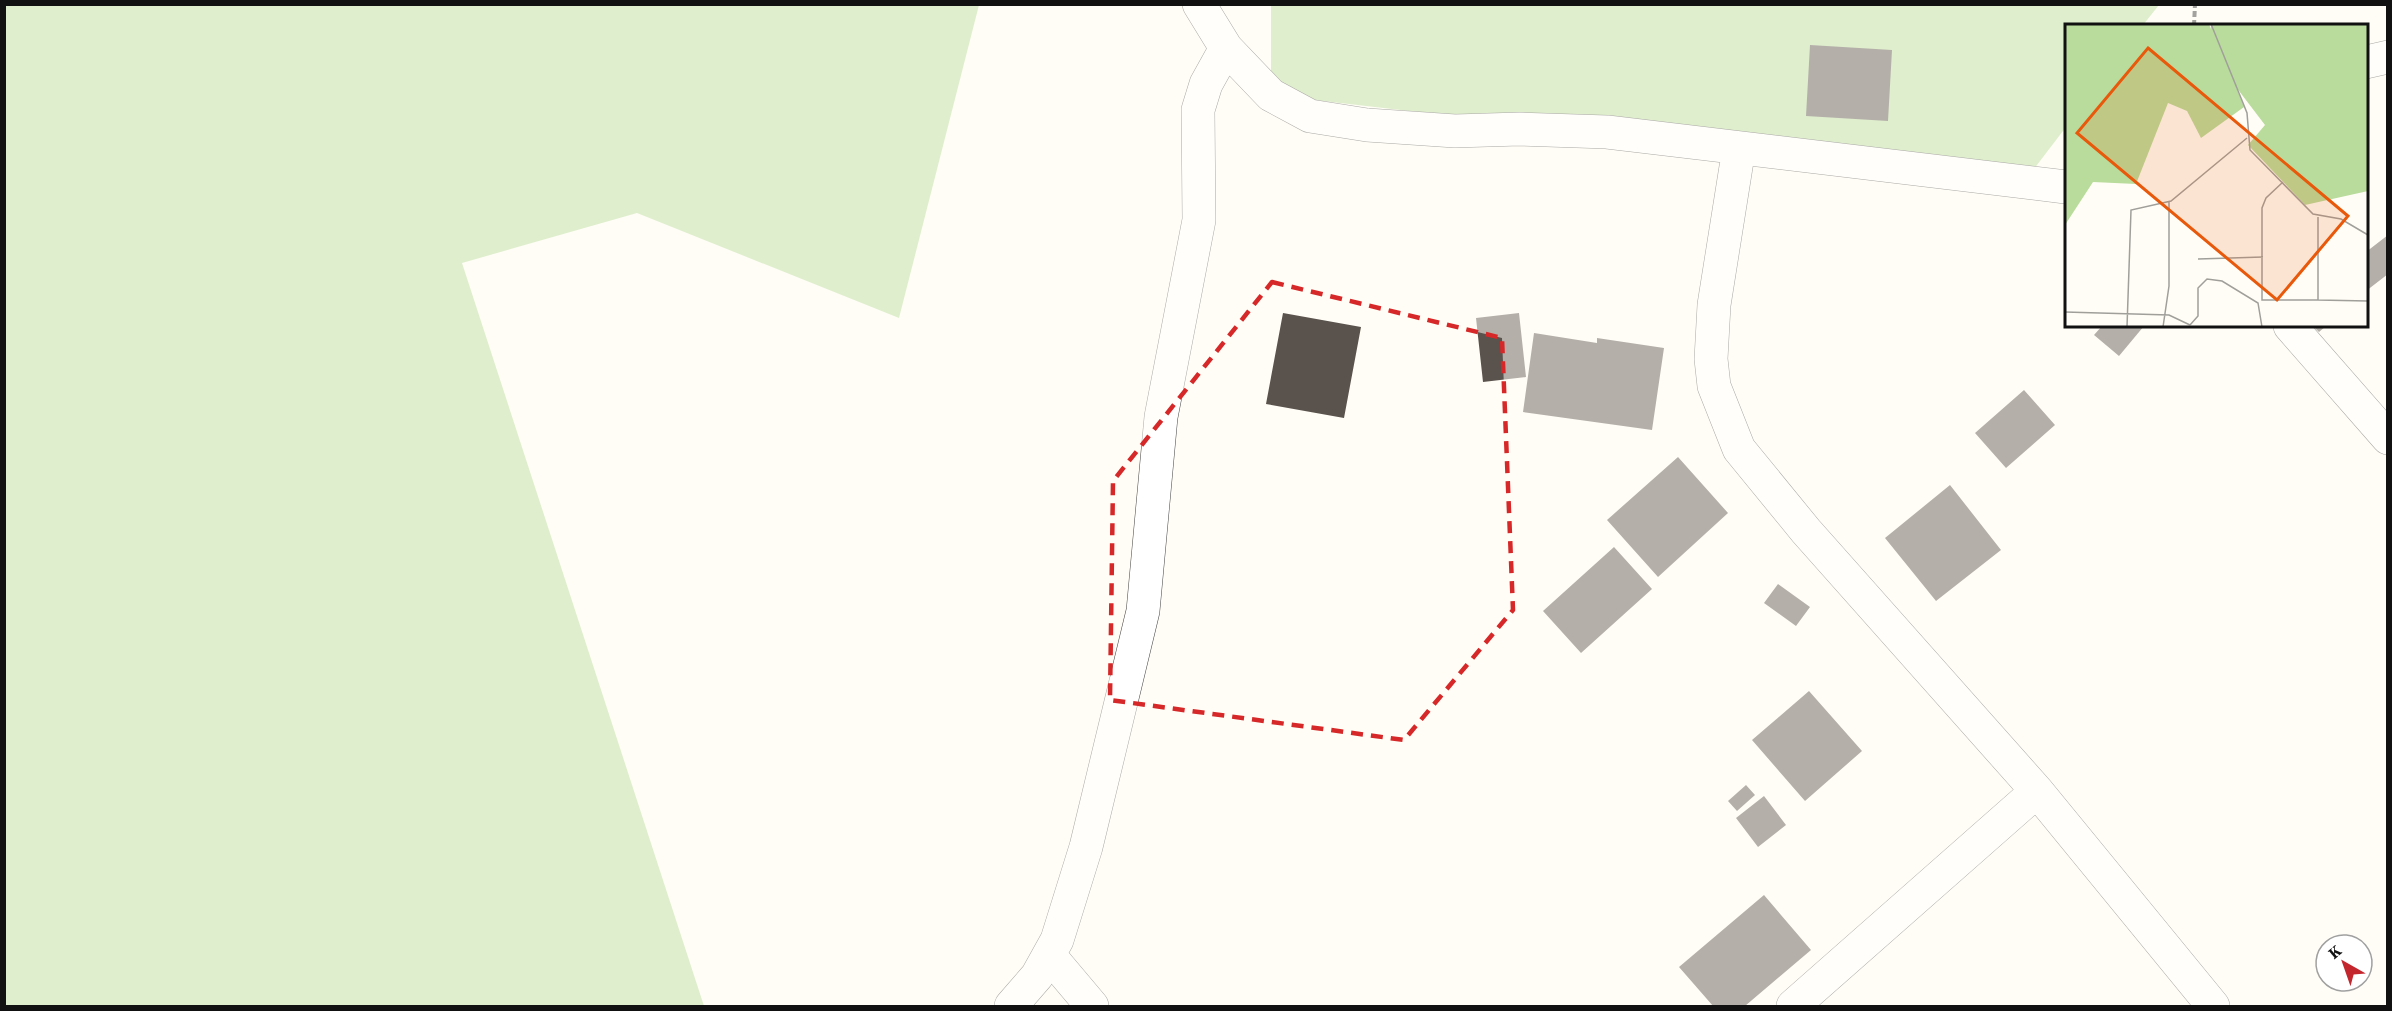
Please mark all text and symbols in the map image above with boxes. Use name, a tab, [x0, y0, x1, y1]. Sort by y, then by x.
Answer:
inset map	[2065, 24, 2368, 327]
north arrow	[2314, 933, 2374, 993]
text: K	[2323, 939, 2346, 964]

